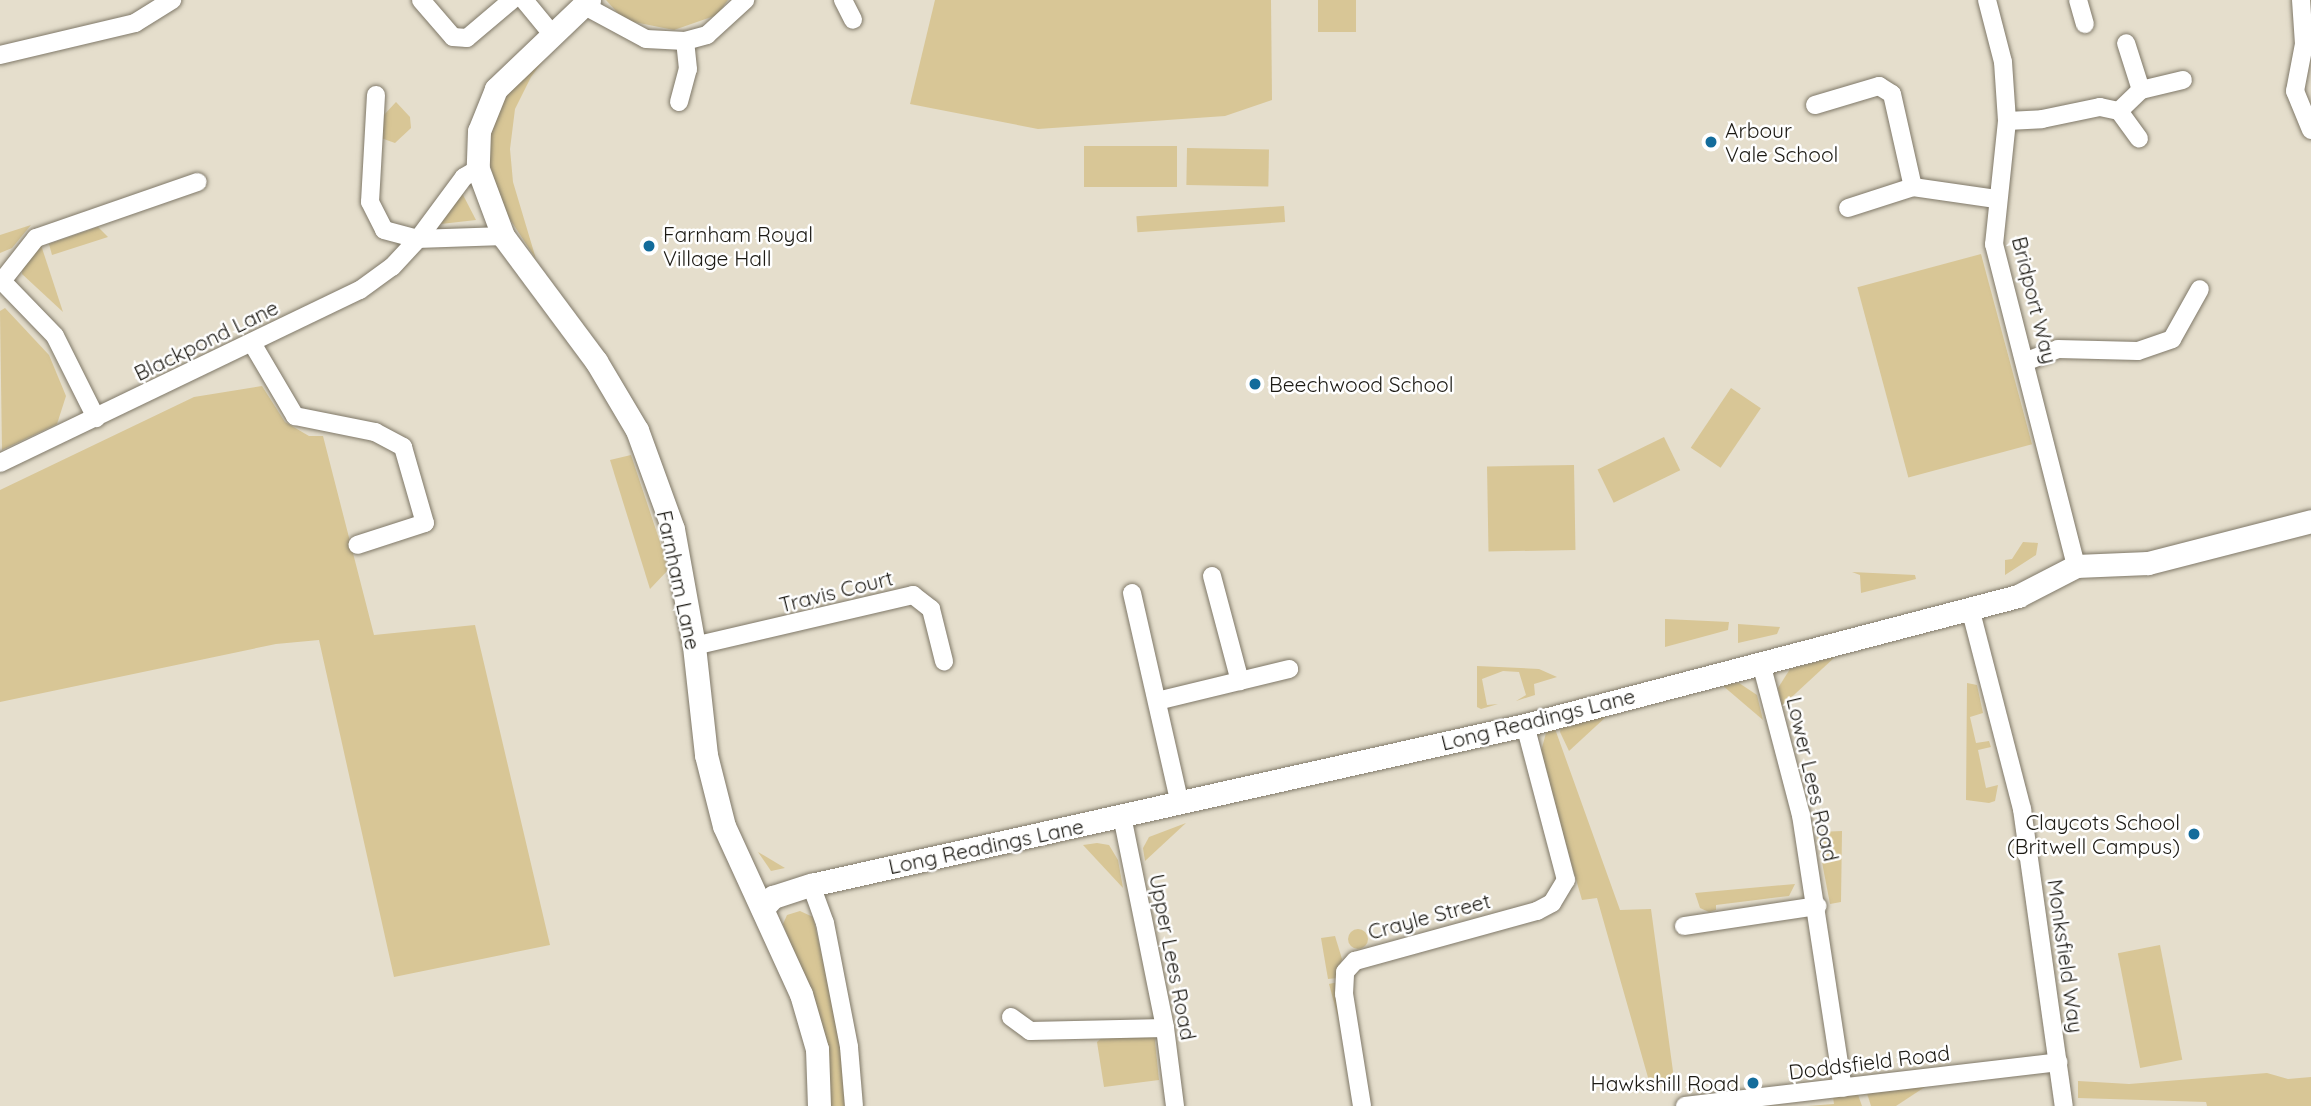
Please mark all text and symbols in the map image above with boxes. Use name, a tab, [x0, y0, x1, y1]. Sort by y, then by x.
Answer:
place label: Arbour Vale School	[1725, 117, 1838, 167]
marker: Arbour Vale School	[1703, 134, 1719, 150]
place label: Farnham Royal Village Hall	[663, 221, 813, 271]
street label: Bridport Way	[2007, 234, 2063, 366]
marker: Farnham Royal Village Hall	[641, 238, 657, 254]
street label: Blackpond Lane	[130, 294, 282, 386]
place label: Beechwood School	[1269, 371, 1454, 397]
marker: Beechwood School	[1247, 376, 1263, 392]
street label: Farnham Lane	[652, 508, 706, 652]
street label: Travis Court	[776, 565, 896, 617]
street label: Long Readings Lane	[1438, 683, 1638, 755]
street label: Lower Lees Road	[1782, 694, 1844, 864]
place label: Claycots School (Britwell Campus)	[2007, 809, 2180, 859]
street label: Long Readings Lane	[886, 813, 1086, 879]
marker: Claycots School (Britwell Campus)	[2186, 826, 2202, 842]
street label: Upper Lees Road	[1145, 872, 1201, 1042]
street label: Monksfield Way	[2043, 878, 2089, 1034]
street label: Crayle Street	[1365, 888, 1493, 944]
street label: Doddsfield Road	[1787, 1040, 1951, 1084]
place label: Hawkshill Road	[1591, 1070, 1739, 1096]
marker: Hawkshill Road	[1745, 1075, 1761, 1091]

